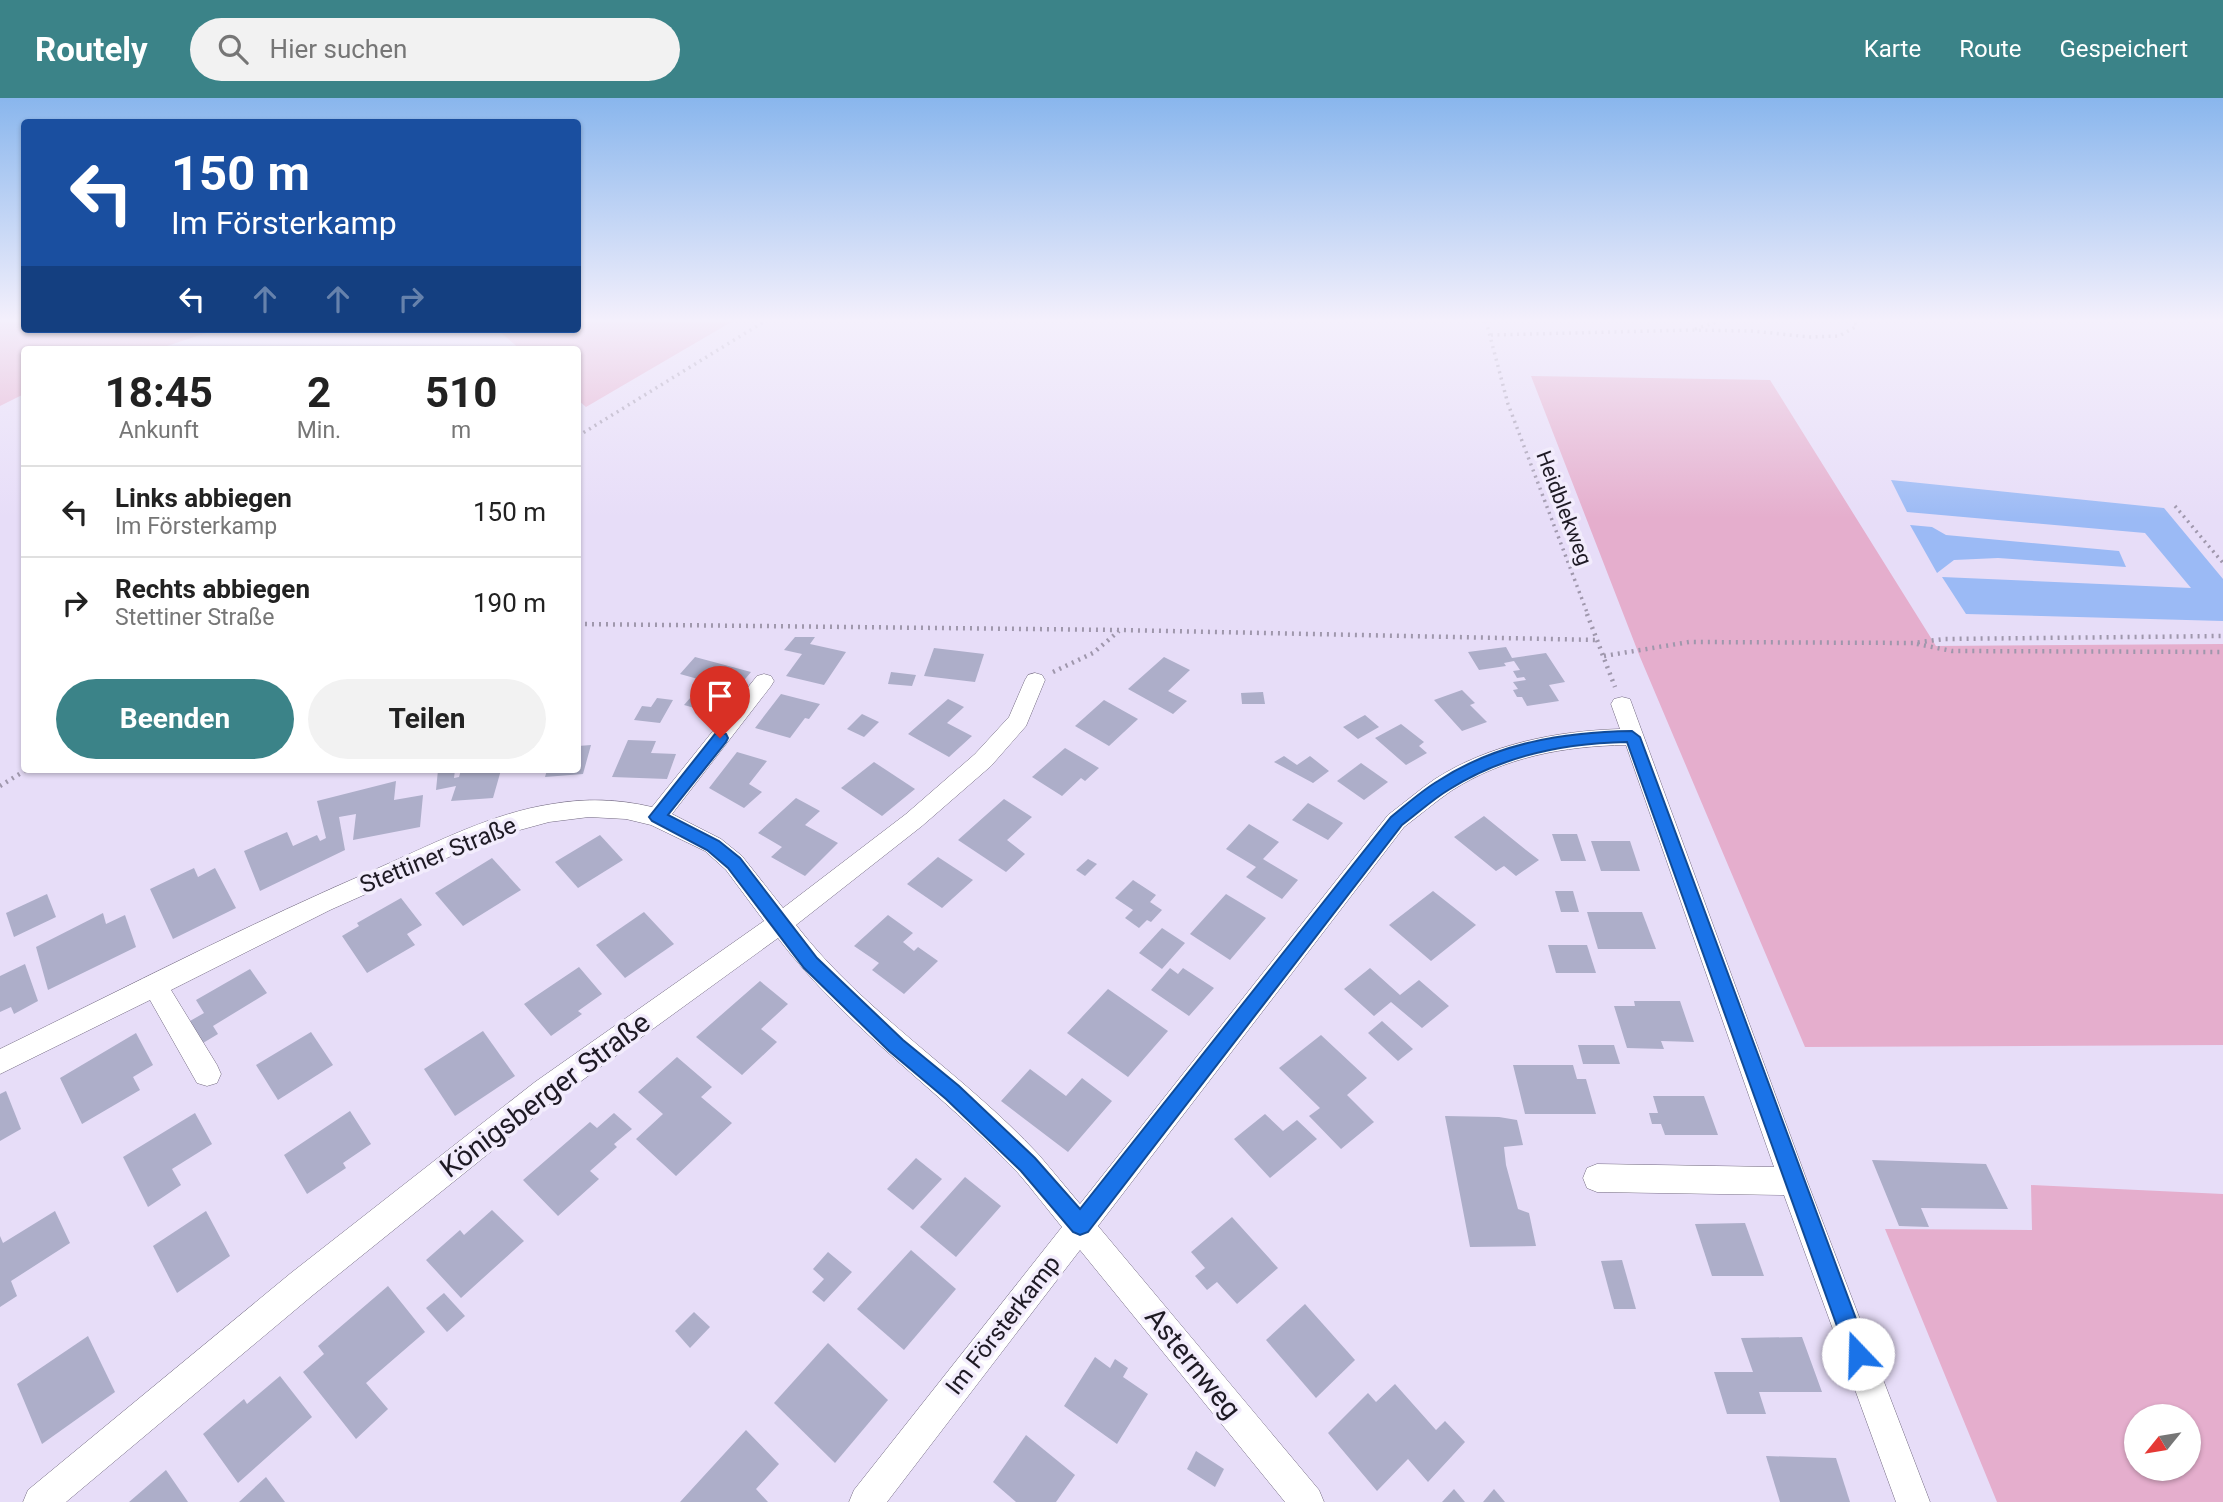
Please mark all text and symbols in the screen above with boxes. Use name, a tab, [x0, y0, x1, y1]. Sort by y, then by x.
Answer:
search box	[190, 18, 680, 81]
text: Routely	[35, 30, 148, 69]
icon: search	[214, 30, 252, 68]
text: Hier suchen	[270, 34, 407, 64]
text: Karte	[1864, 35, 1921, 63]
text: Route	[1959, 35, 2021, 63]
text: Gespeichert	[2059, 35, 2188, 63]
text: 150 m	[171, 145, 310, 202]
icon: left	[56, 147, 147, 238]
text: Im Försterkamp	[171, 204, 397, 242]
icon: left	[173, 280, 211, 318]
icon: ahead	[246, 280, 284, 318]
icon: ahead	[319, 280, 357, 318]
icon: right	[392, 280, 430, 318]
text: 18:45	[105, 368, 213, 417]
text: 2	[307, 368, 331, 417]
text: 510	[425, 368, 497, 417]
text: Ankunft	[119, 417, 199, 444]
text: Min.	[297, 417, 341, 444]
text: m	[451, 417, 471, 444]
street label: Heidblekweg	[1531, 447, 1597, 569]
text: Links abbiegen	[115, 483, 292, 513]
icon: left	[56, 493, 94, 531]
text: 150 m	[473, 497, 546, 527]
text: Im Försterkamp	[115, 513, 277, 540]
text: Rechts abbiegen	[115, 574, 310, 604]
icon: right	[56, 584, 94, 622]
text: 190 m	[473, 588, 546, 618]
text: Stettiner Straße	[115, 604, 274, 631]
pin	[690, 666, 750, 738]
icon: arrive	[701, 677, 739, 715]
button: Beenden	[56, 679, 294, 759]
button: Teilen	[308, 679, 546, 759]
street label: Stettiner Straße	[356, 811, 520, 899]
street label: Königsberger Straße	[434, 1005, 656, 1185]
street label: Im Försterkamp	[940, 1250, 1066, 1400]
street label: Asternweg	[1138, 1301, 1248, 1425]
position arrow	[1821, 1317, 1895, 1391]
north arrow	[2124, 1404, 2202, 1480]
map controls	[2124, 1404, 2201, 1481]

